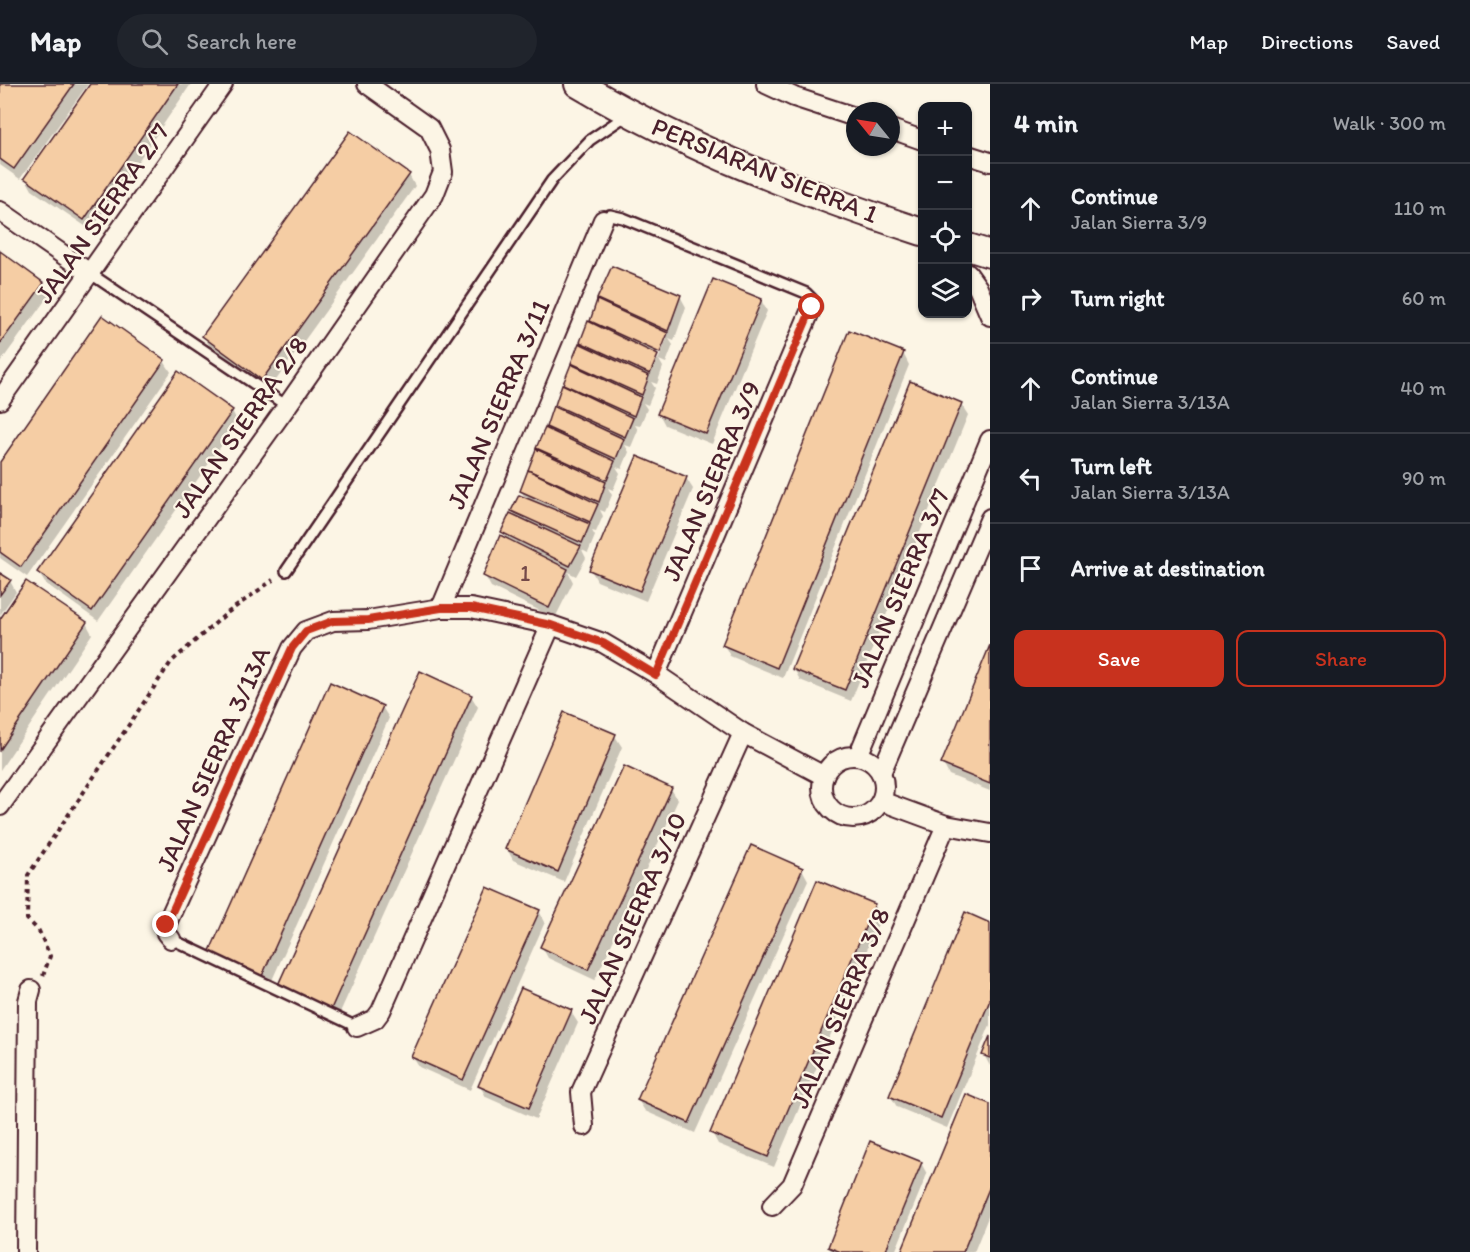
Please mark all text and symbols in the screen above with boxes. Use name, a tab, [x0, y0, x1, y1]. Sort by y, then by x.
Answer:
search box	[117, 14, 537, 68]
text: Map	[30, 24, 81, 58]
icon: search	[138, 25, 171, 58]
text: Search here	[186, 28, 297, 55]
text: Map	[1190, 29, 1228, 54]
text: Directions	[1261, 29, 1353, 54]
text: Saved	[1386, 29, 1440, 54]
north arrow	[846, 102, 900, 156]
map controls	[918, 102, 972, 318]
button: +	[918, 102, 972, 156]
text: 4 min	[1014, 107, 1078, 139]
street label: PERSIARAN SIERRA 1	[647, 110, 883, 230]
text: Walk · 300 m	[1333, 111, 1446, 135]
street label: JALAN SIERRA 2/7	[28, 117, 176, 309]
button: −	[918, 156, 972, 210]
text: Continue	[1071, 183, 1158, 210]
icon: ahead	[1014, 192, 1047, 225]
text: 110 m	[1394, 196, 1446, 220]
button: locate	[918, 210, 972, 264]
text: Jalan Sierra 3/9	[1071, 210, 1207, 234]
button: layers	[918, 264, 972, 318]
icon: right	[1014, 282, 1047, 315]
text: Turn right	[1071, 285, 1165, 312]
text: 60 m	[1402, 286, 1446, 310]
route start	[798, 293, 824, 319]
street label: JALAN SIERRA 3/11	[439, 294, 557, 514]
street label: JALAN SIERRA 2/8	[165, 330, 315, 524]
text: Continue	[1071, 363, 1158, 390]
icon: ahead	[1014, 372, 1047, 405]
street label: JALAN SIERRA 3/9	[654, 376, 768, 586]
text: 40 m	[1400, 376, 1446, 400]
text: Jalan Sierra 3/13A	[1071, 390, 1230, 414]
text: Turn left	[1071, 453, 1152, 480]
icon: left	[1014, 462, 1047, 495]
text: 90 m	[1402, 466, 1446, 490]
text: Jalan Sierra 3/13A	[1071, 480, 1230, 504]
street label: JALAN SIERRA 3/7	[844, 483, 956, 692]
icon: arrive	[1014, 552, 1047, 585]
text: Arrive at destination	[1071, 555, 1265, 582]
house number: 1	[520, 560, 530, 587]
button: Save	[1014, 630, 1224, 687]
button: Share	[1236, 630, 1446, 687]
street label: JALAN SIERRA 3/13A	[149, 641, 277, 877]
street label: JALAN SIERRA 3/10	[571, 807, 693, 1029]
street label: JALAN SIERRA 3/8	[783, 903, 897, 1113]
route end	[152, 911, 178, 937]

